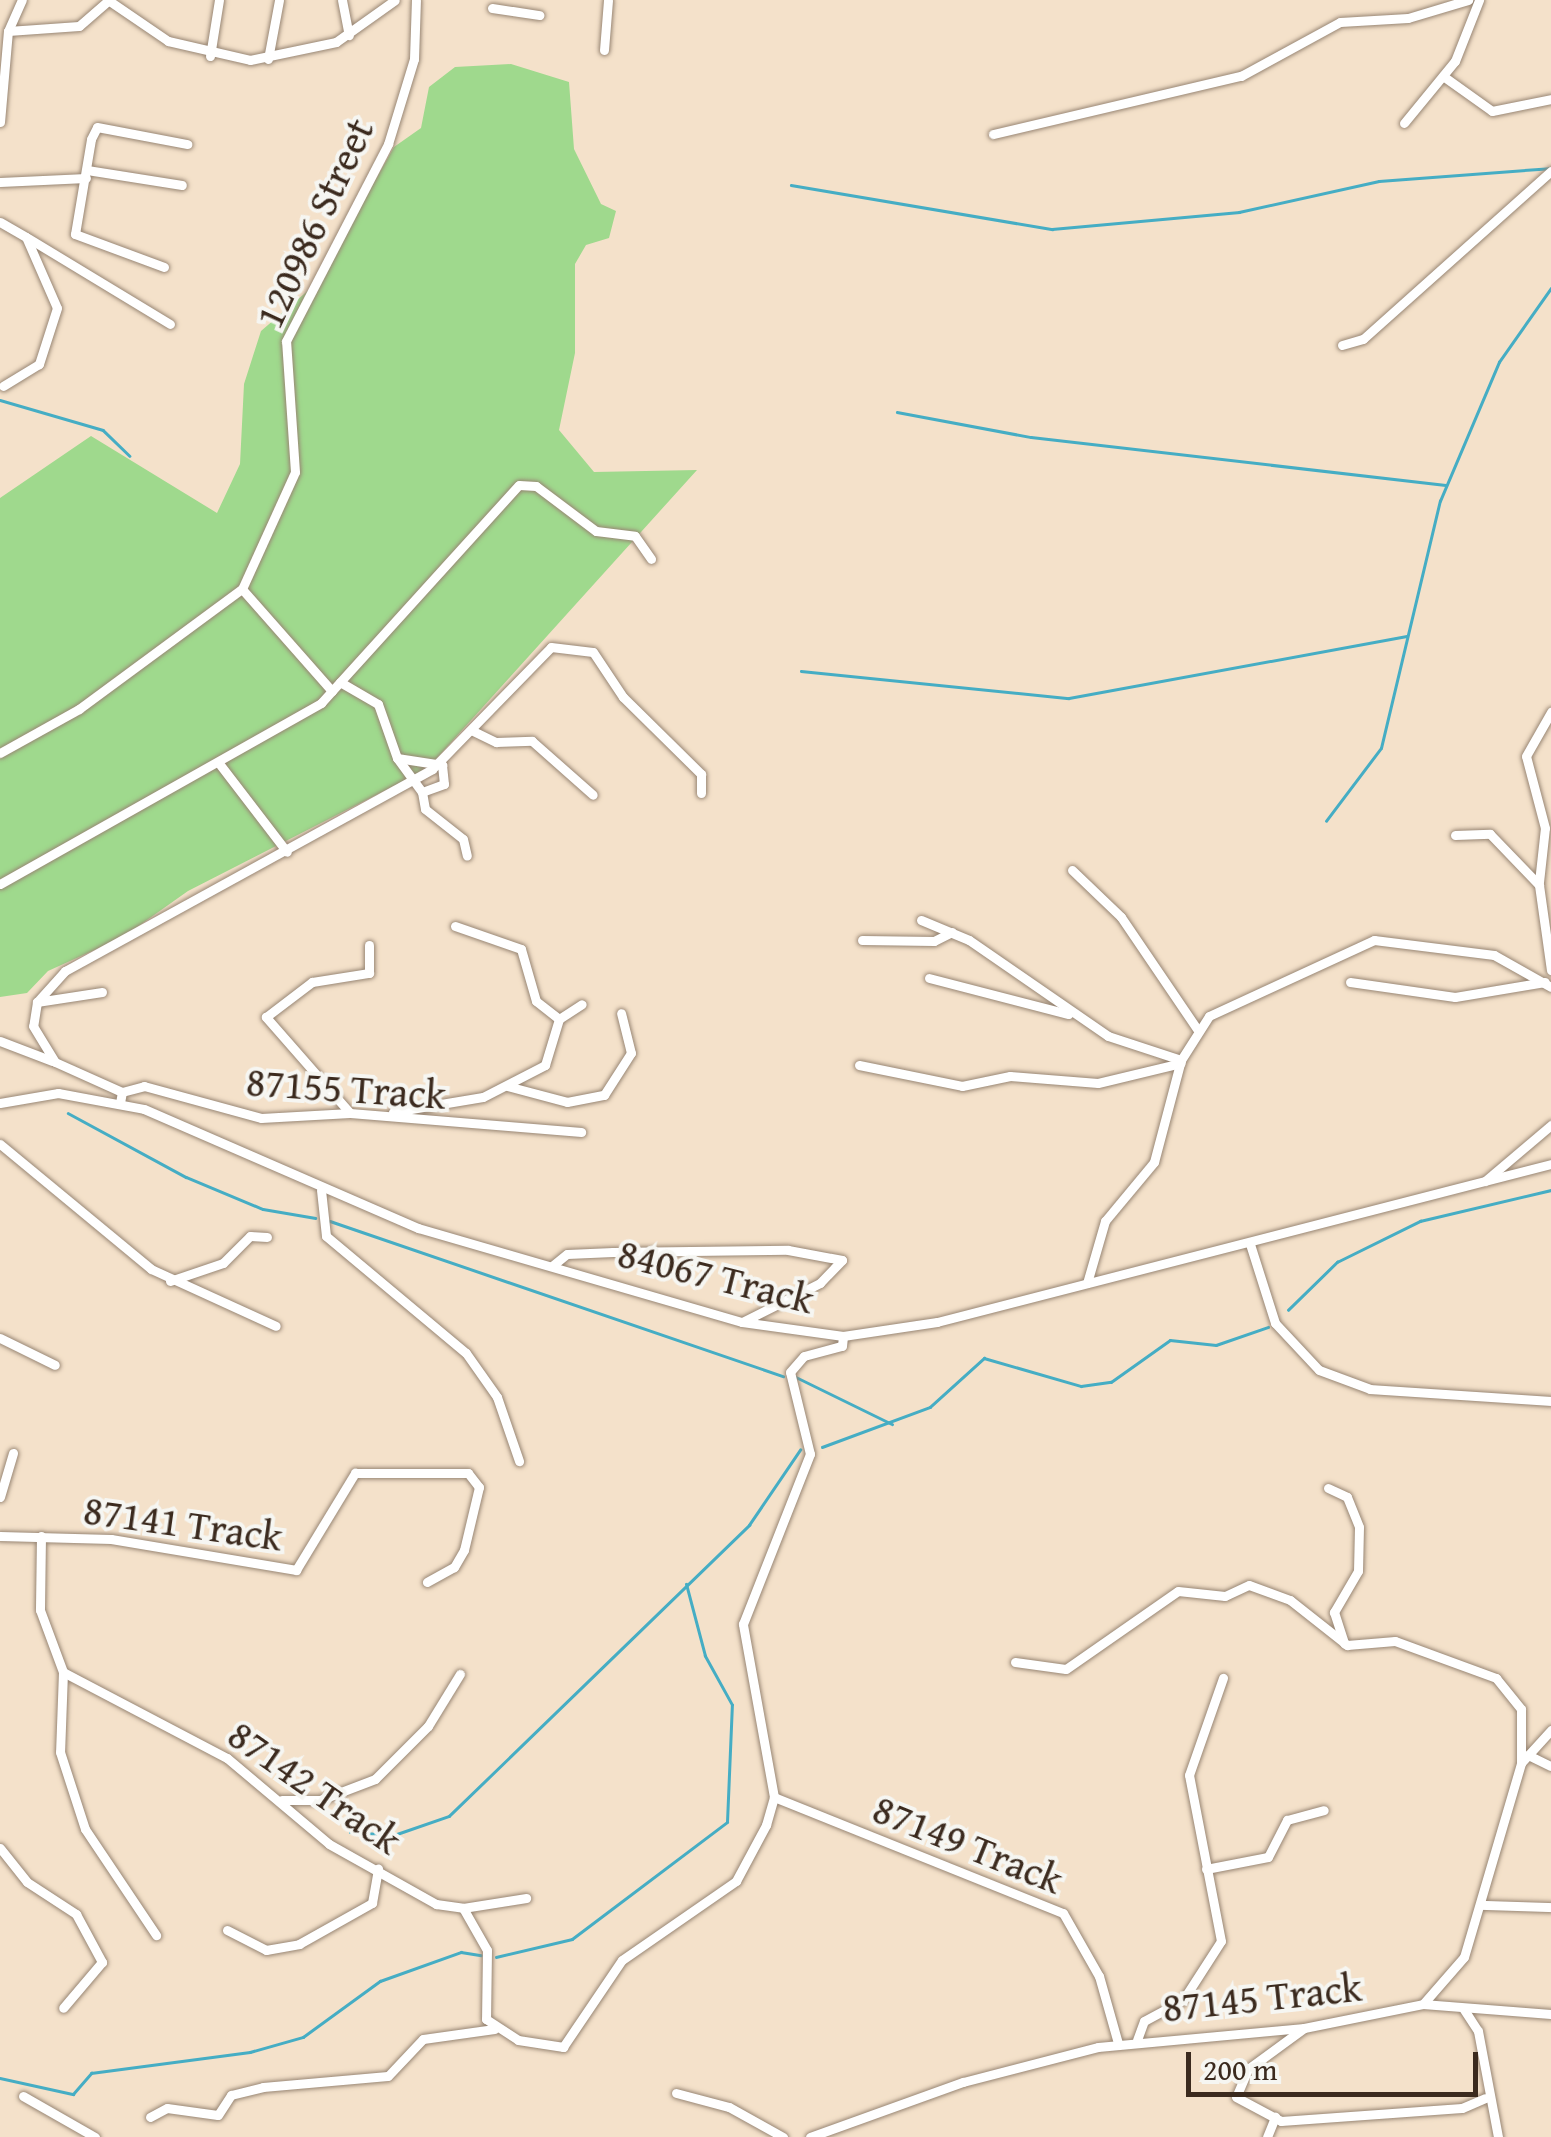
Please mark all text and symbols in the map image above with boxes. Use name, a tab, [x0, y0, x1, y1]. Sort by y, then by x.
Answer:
street label: 120986 Street	[245, 111, 383, 335]
street label: 87155 Track	[245, 1057, 447, 1119]
street label: 84067 Track	[613, 1229, 819, 1323]
street label: 87141 Track	[81, 1485, 285, 1561]
street label: 87142 Track	[219, 1710, 411, 1864]
street label: 87149 Track	[866, 1784, 1070, 1904]
street label: 87145 Track	[1160, 1963, 1364, 2031]
scale bar	[1191, 2032, 1484, 2094]
text: 200 m	[1203, 2047, 1277, 2091]

